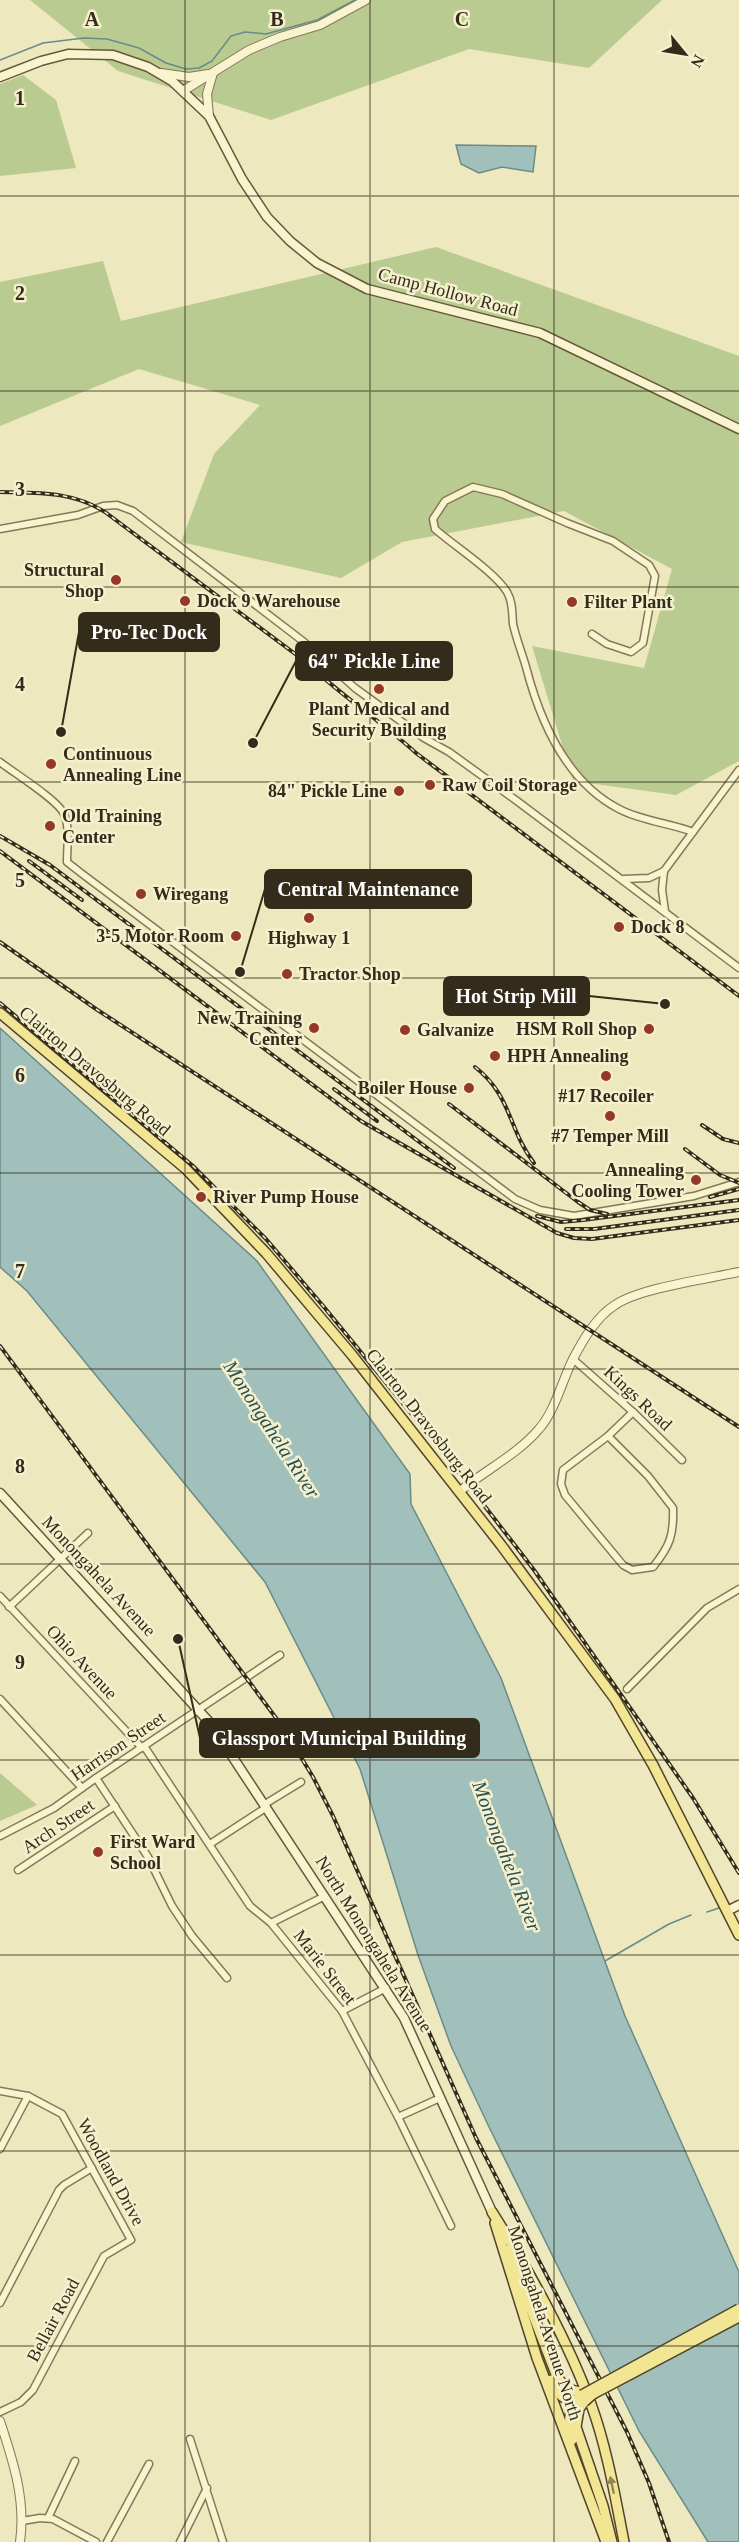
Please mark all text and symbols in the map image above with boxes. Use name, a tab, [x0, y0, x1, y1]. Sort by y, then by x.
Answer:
text: A	[85, 8, 100, 30]
text: B	[270, 8, 284, 30]
text: C	[455, 8, 469, 30]
north arrow	[655, 24, 715, 84]
text: N	[687, 52, 708, 71]
text: 1	[15, 87, 25, 109]
street label: Camp Hollow Road	[376, 264, 520, 320]
text: 2	[15, 282, 25, 304]
text: 3	[15, 478, 25, 500]
place label: Structural Shop	[24, 560, 104, 601]
marker: Structural Shop	[109, 573, 123, 587]
place label: Dock 9 Warehouse	[197, 591, 340, 611]
place label: Filter Plant	[584, 592, 672, 612]
marker: Dock 9 Warehouse	[178, 594, 192, 608]
marker: Filter Plant	[565, 595, 579, 609]
callout: Pro-Tec Dock	[79, 613, 219, 651]
text: Pro-Tec Dock	[91, 621, 208, 643]
callout: 64" Pickle Line	[296, 642, 452, 680]
text: 64" Pickle Line	[308, 650, 440, 672]
text: 4	[15, 673, 25, 695]
marker: Plant Medical and Security Building	[372, 682, 386, 696]
place label: Plant Medical and Security Building	[308, 699, 450, 740]
place label: Continuous Annealing Line	[63, 744, 182, 785]
marker: Continuous Annealing Line	[44, 757, 58, 771]
place label: Raw Coil Storage	[442, 775, 577, 795]
marker: Raw Coil Storage	[423, 778, 437, 792]
place label: 84" Pickle Line	[268, 781, 387, 801]
marker: 84" Pickle Line	[392, 784, 406, 798]
place label: Old Training Center	[62, 806, 162, 847]
marker: Old Training Center	[43, 819, 57, 833]
text: 5	[15, 869, 25, 891]
callout: Central Maintenance	[265, 870, 471, 908]
text: Central Maintenance	[277, 878, 459, 900]
place label: Wiregang	[153, 884, 228, 904]
marker: Wiregang	[134, 887, 148, 901]
marker: Highway 1	[302, 911, 316, 925]
place label: Dock 8	[631, 917, 685, 937]
marker: Dock 8	[612, 920, 626, 934]
place label: 3-5 Motor Room	[96, 926, 224, 946]
place label: Highway 1	[268, 928, 350, 948]
marker: 3-5 Motor Room	[229, 929, 243, 943]
place label: Tractor Shop	[299, 964, 401, 984]
marker: Tractor Shop	[280, 967, 294, 981]
callout: Hot Strip Mill	[444, 977, 589, 1015]
text: Hot Strip Mill	[455, 985, 577, 1008]
street label: Clairton Dravosburg Road	[16, 1002, 174, 1140]
place label: New Training Center	[197, 1008, 302, 1049]
place label: HSM Roll Shop	[516, 1019, 637, 1039]
place label: Galvanize	[417, 1020, 494, 1040]
marker: New Training Center	[307, 1021, 321, 1035]
marker: HSM Roll Shop	[642, 1022, 656, 1036]
marker: Galvanize	[398, 1023, 412, 1037]
place label: HPH Annealing	[507, 1046, 629, 1066]
marker: HPH Annealing	[488, 1049, 502, 1063]
text: 6	[15, 1064, 25, 1086]
marker: #17 Recoiler	[599, 1069, 613, 1083]
place label: Boiler House	[358, 1078, 457, 1098]
marker: Boiler House	[462, 1081, 476, 1095]
place label: #17 Recoiler	[558, 1086, 654, 1106]
marker: #7 Temper Mill	[603, 1109, 617, 1123]
place label: #7 Temper Mill	[551, 1126, 669, 1146]
place label: Annealing Cooling Tower	[571, 1160, 684, 1201]
marker: Annealing Cooling Tower	[689, 1173, 703, 1187]
place label: River Pump House	[213, 1187, 359, 1207]
marker: River Pump House	[194, 1190, 208, 1204]
text: 7	[15, 1260, 25, 1282]
street label: Clairton Dravosburg Road	[362, 1345, 496, 1507]
water label: Monongahela River	[218, 1355, 325, 1503]
street label: Kings Road	[600, 1362, 676, 1434]
text: 8	[15, 1455, 25, 1477]
street label: Monongahela Avenue	[38, 1512, 160, 1640]
street label: Ohio Avenue	[43, 1621, 121, 1703]
text: 9	[15, 1651, 25, 1673]
street label: Harrison Street	[67, 1707, 169, 1785]
callout: Glassport Municipal Building	[200, 1719, 479, 1757]
text: Glassport Municipal Building	[212, 1727, 466, 1750]
water label: Monongahela River	[467, 1777, 546, 1935]
street label: Arch Street	[18, 1795, 98, 1857]
place label: First Ward School	[110, 1832, 195, 1873]
marker: First Ward School	[91, 1845, 105, 1859]
street label: North Monongahela Avenue	[312, 1852, 436, 2036]
street label: Marie Street	[290, 1926, 360, 2008]
street label: Woodland Drive	[73, 2115, 149, 2229]
street label: Monongahela Avenue North	[504, 2223, 586, 2423]
street label: Bellair Road	[23, 2275, 83, 2365]
one-way arrow	[607, 2475, 616, 2494]

